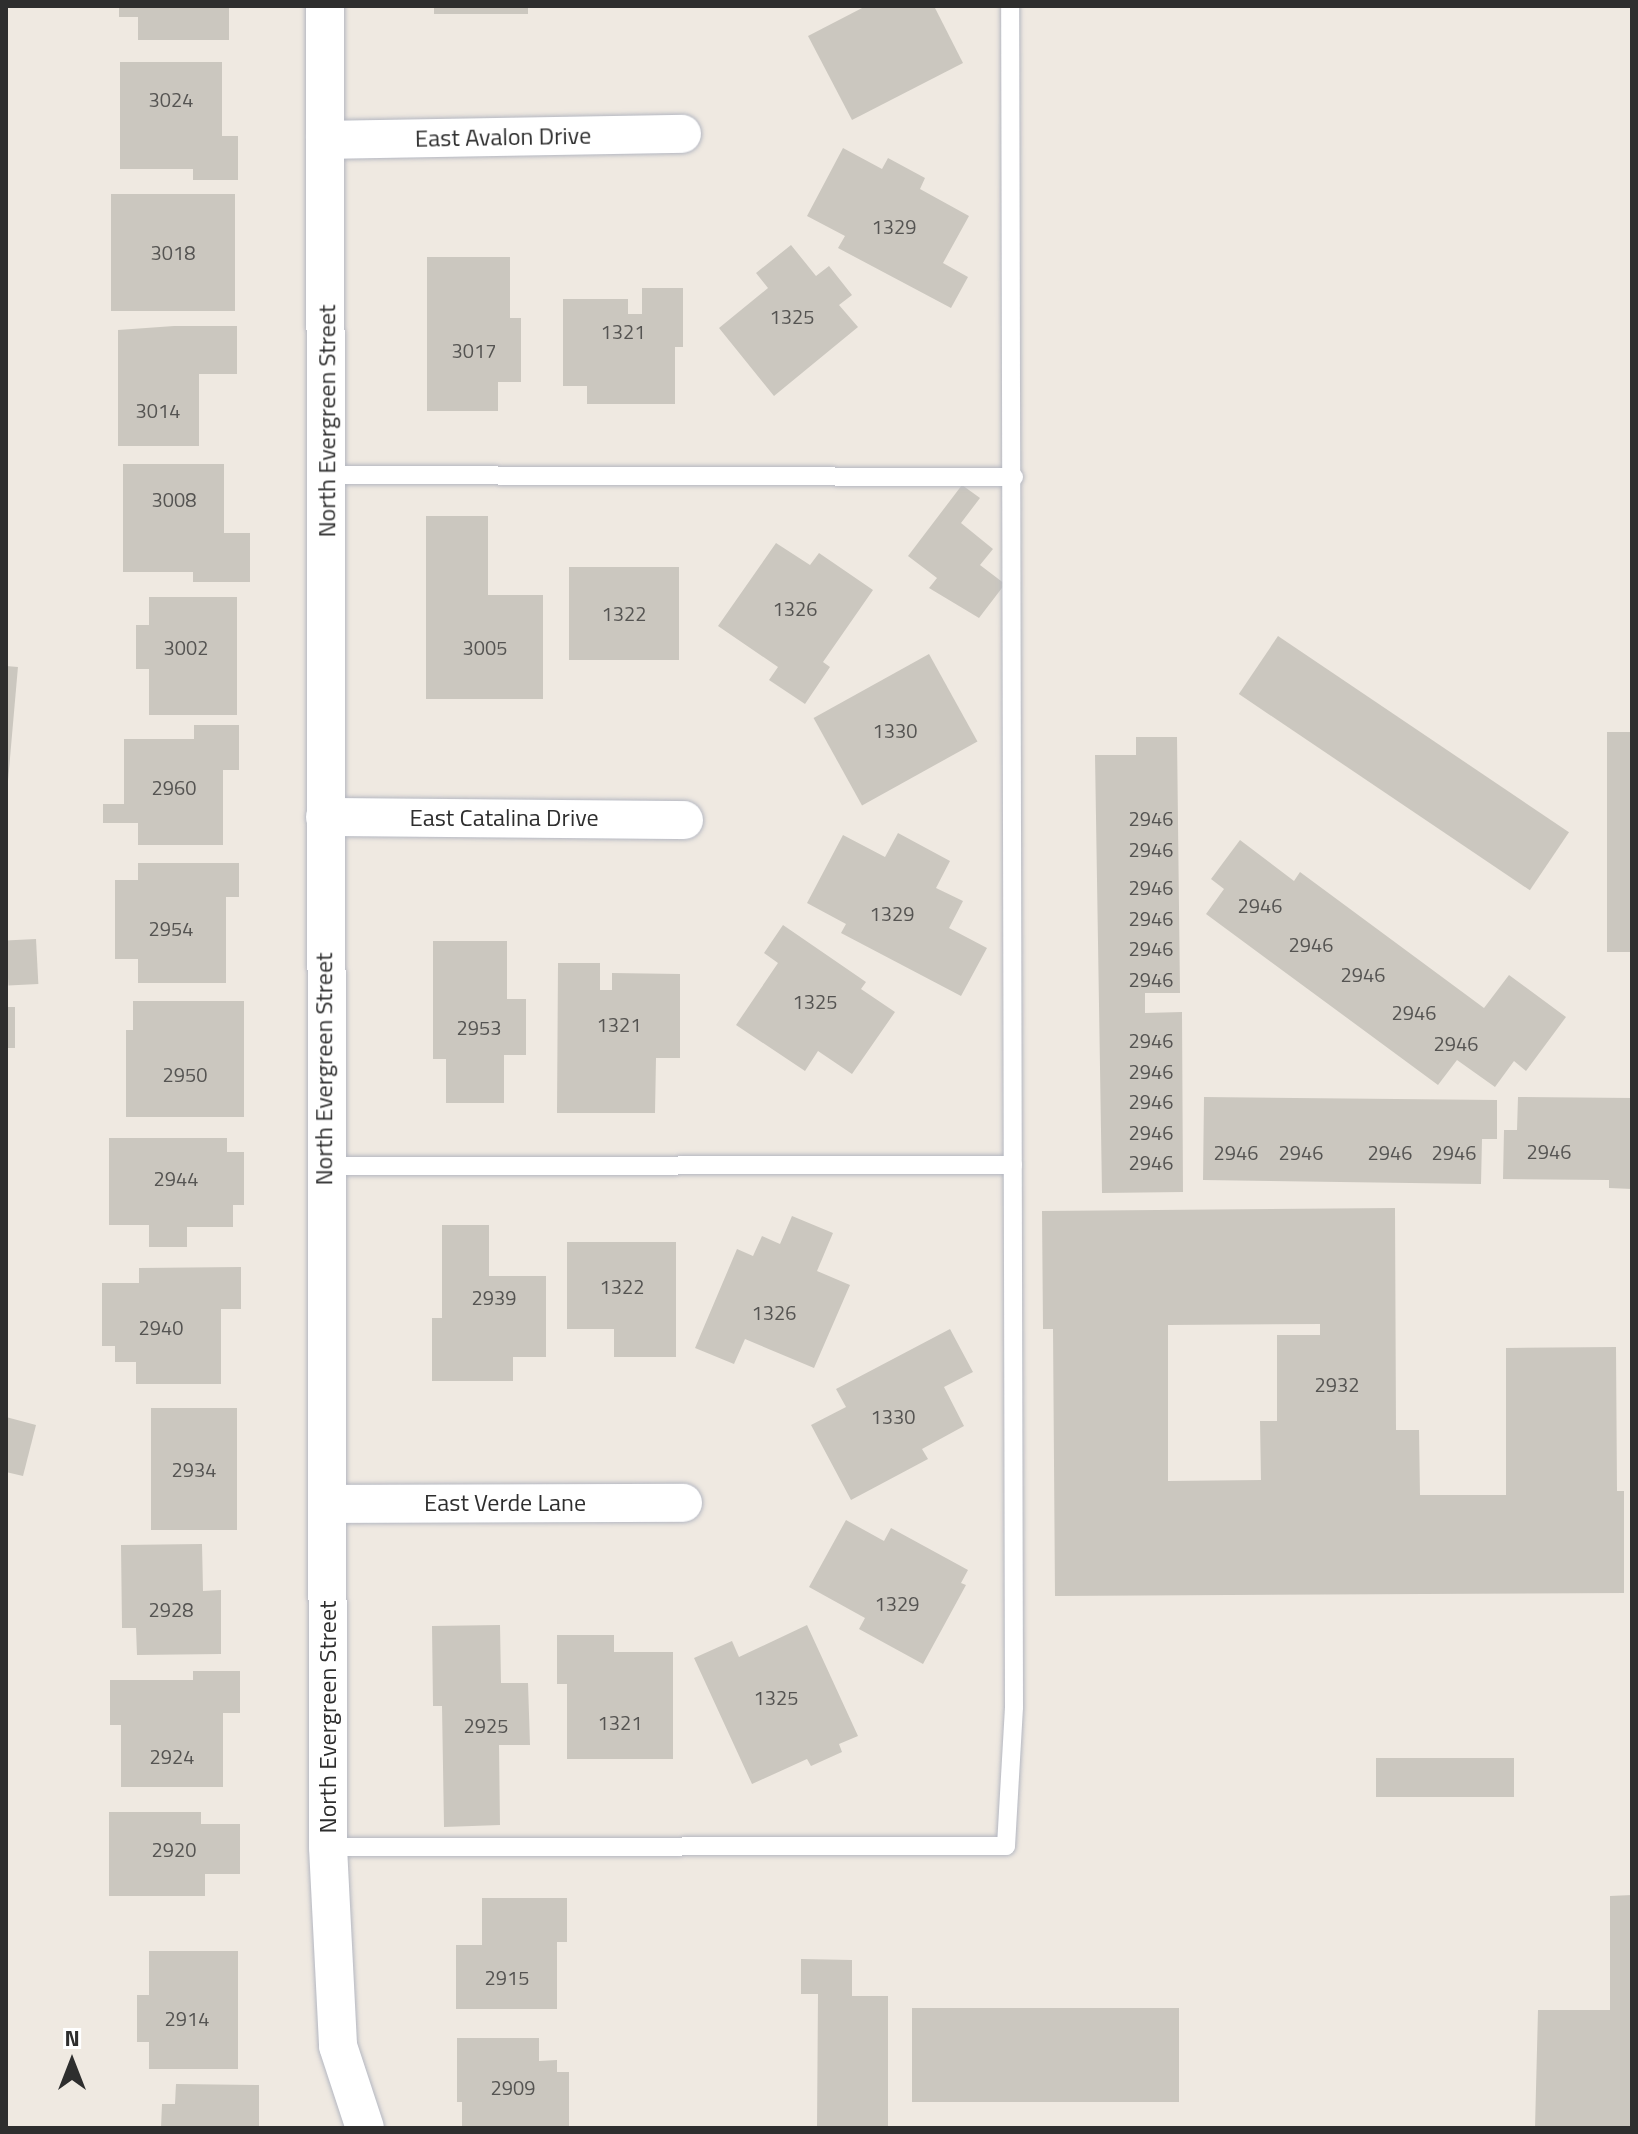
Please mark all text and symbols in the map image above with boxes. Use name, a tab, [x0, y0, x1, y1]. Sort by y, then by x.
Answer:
house number: 3024	[149, 87, 193, 111]
street label: East Avalon Drive	[415, 121, 591, 153]
house number: 1329	[872, 214, 916, 238]
house number: 3018	[151, 240, 195, 264]
house number: 1325	[770, 304, 814, 328]
street label: North Evergreen Street	[313, 305, 341, 537]
house number: 1321	[601, 319, 645, 343]
house number: 3017	[452, 338, 496, 362]
house number: 3014	[136, 398, 180, 422]
house number: 3008	[152, 487, 196, 511]
house number: 1326	[773, 596, 817, 620]
house number: 1322	[602, 601, 646, 625]
house number: 3002	[164, 635, 208, 659]
house number: 3005	[463, 635, 507, 659]
house number: 1330	[873, 718, 917, 742]
house number: 2960	[152, 775, 196, 799]
street label: East Catalina Drive	[409, 804, 599, 832]
house number: 2946	[1129, 806, 1173, 830]
house number: 2946	[1129, 837, 1173, 861]
house number: 2946	[1129, 875, 1173, 899]
house number: 2946	[1238, 893, 1282, 917]
house number: 1329	[870, 901, 914, 925]
house number: 2946	[1129, 906, 1173, 930]
house number: 2954	[149, 916, 193, 940]
house number: 2946	[1289, 932, 1333, 956]
house number: 2946	[1129, 936, 1173, 960]
street label: North Evergreen Street	[310, 953, 338, 1185]
house number: 2946	[1341, 962, 1385, 986]
house number: 2946	[1129, 967, 1173, 991]
house number: 1325	[793, 989, 837, 1013]
house number: 2946	[1392, 1000, 1436, 1024]
house number: 1321	[597, 1012, 641, 1036]
house number: 2953	[457, 1015, 501, 1039]
house number: 2946	[1129, 1028, 1173, 1052]
house number: 2946	[1434, 1031, 1478, 1055]
house number: 2946	[1129, 1059, 1173, 1083]
house number: 2950	[163, 1062, 207, 1086]
house number: 2946	[1129, 1089, 1173, 1113]
house number: 2946	[1129, 1120, 1173, 1144]
house number: 2946	[1527, 1139, 1571, 1163]
house number: 2946	[1214, 1140, 1258, 1164]
house number: 2946	[1279, 1140, 1323, 1164]
house number: 2946	[1368, 1140, 1412, 1164]
house number: 2946	[1432, 1140, 1476, 1164]
house number: 2946	[1129, 1150, 1173, 1174]
house number: 2944	[154, 1166, 198, 1190]
house number: 1322	[600, 1274, 644, 1298]
house number: 2939	[472, 1285, 516, 1309]
house number: 1326	[752, 1300, 796, 1324]
house number: 2940	[139, 1315, 183, 1339]
house number: 2932	[1315, 1372, 1359, 1396]
house number: 1330	[871, 1404, 915, 1428]
house number: 2934	[172, 1457, 216, 1481]
street label: East Verde Lane	[424, 1489, 586, 1517]
house number: 1329	[875, 1591, 919, 1615]
house number: 2928	[149, 1597, 193, 1621]
street label: North Evergreen Street	[314, 1601, 342, 1833]
house number: 1325	[754, 1685, 798, 1709]
house number: 1321	[598, 1710, 642, 1734]
house number: 2925	[464, 1713, 508, 1737]
house number: 2924	[150, 1744, 194, 1768]
house number: 2920	[152, 1837, 196, 1861]
house number: 2915	[485, 1965, 529, 1989]
house number: 2914	[165, 2006, 209, 2030]
text: N	[64, 2021, 80, 2055]
north arrow	[32, 2022, 112, 2102]
house number: 2909	[491, 2075, 535, 2099]

